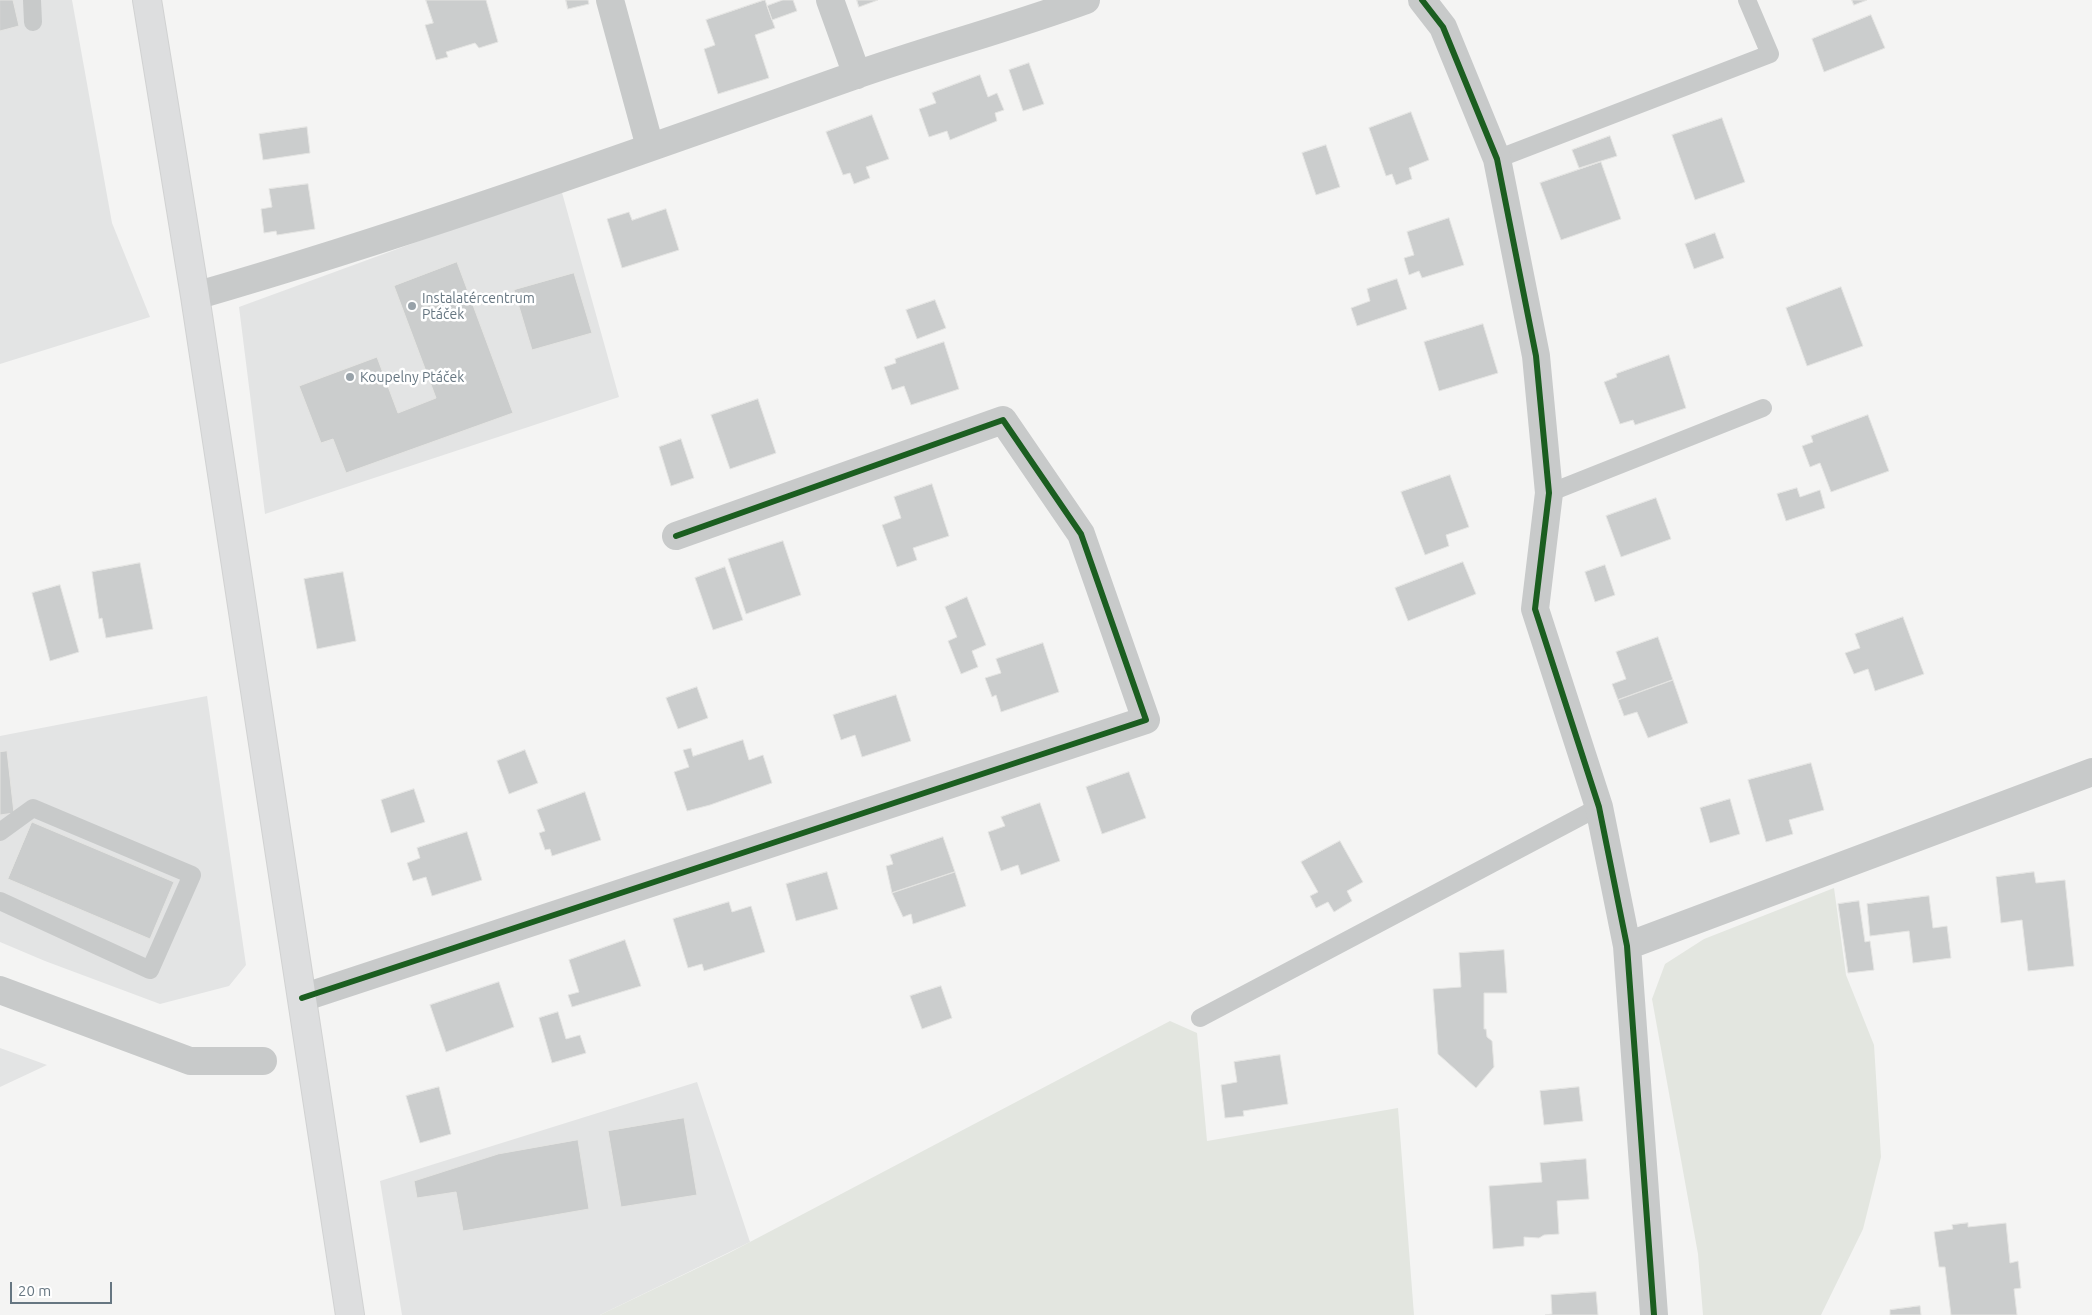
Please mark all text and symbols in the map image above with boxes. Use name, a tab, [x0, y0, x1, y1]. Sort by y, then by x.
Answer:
place label: Instalatércentrum Ptáček	[422, 290, 535, 322]
marker: Instalatércentrum Ptáček	[406, 300, 418, 312]
place label: Koupelny Ptáček	[360, 369, 464, 385]
marker: Koupelny Ptáček	[344, 371, 356, 383]
scale bar	[12, 1272, 115, 1304]
text: 20 m	[18, 1282, 51, 1299]

